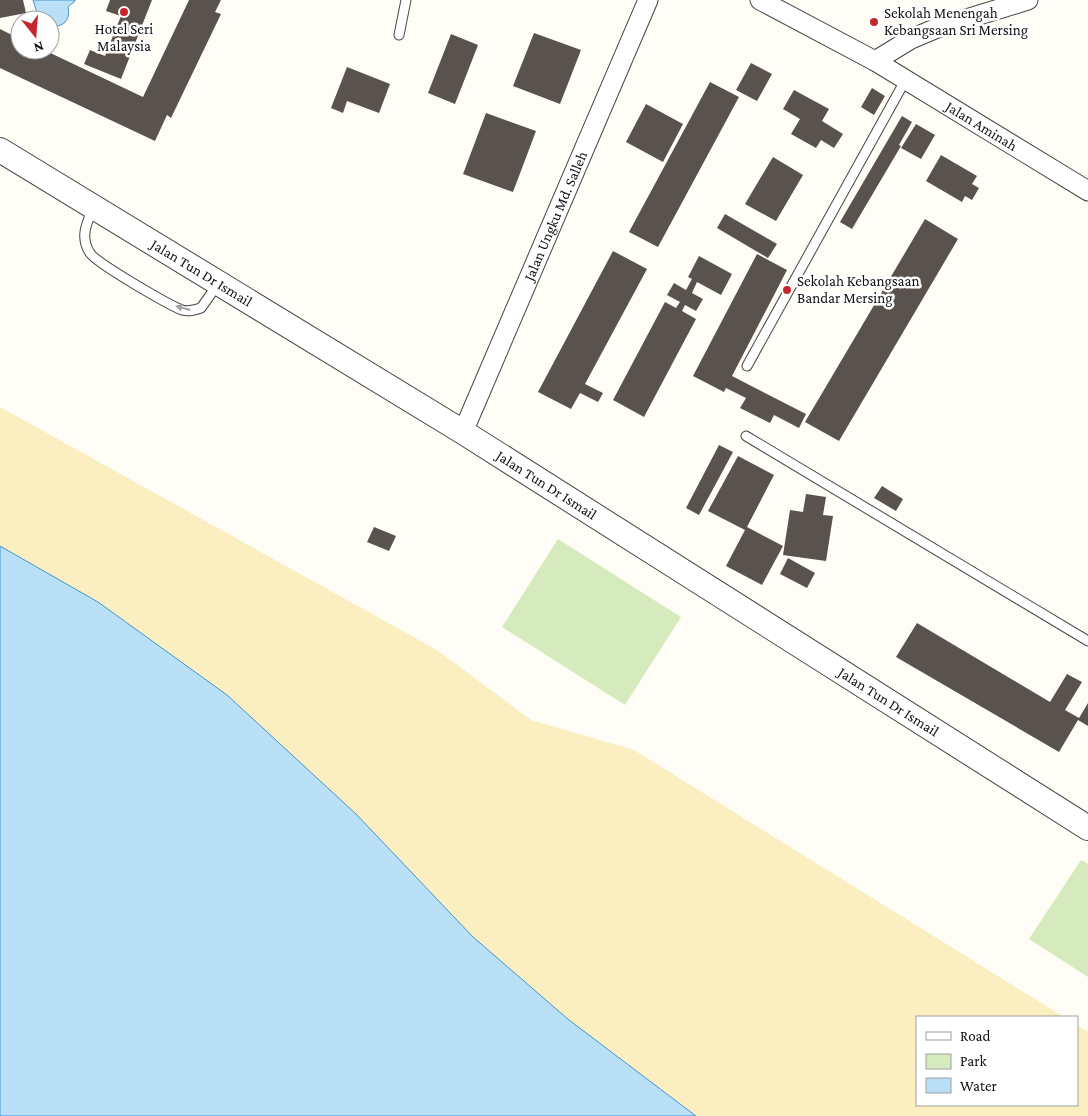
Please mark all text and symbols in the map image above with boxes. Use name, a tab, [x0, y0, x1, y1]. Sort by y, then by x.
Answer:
place label: Sekolah Menengah Kebangsaan Sri Mersing	[884, 5, 1028, 39]
marker: Hotel Seri Malaysia	[118, 6, 130, 18]
north arrow	[10, 10, 60, 60]
marker: Sekolah Menengah Kebangsaan Sri Mersing	[868, 16, 880, 28]
place label: Hotel Seri Malaysia	[95, 21, 153, 55]
text: N	[31, 38, 46, 57]
street label: Jalan Aminah	[941, 97, 1020, 154]
street label: Jalan Ungku Md. Salleh	[520, 149, 590, 285]
street label: Jalan Tun Dr Ismail	[146, 235, 255, 310]
place label: Sekolah Kebangsaan Bandar Mersing	[797, 273, 920, 307]
marker: Sekolah Kebangsaan Bandar Mersing	[781, 284, 793, 296]
one-way arrow	[175, 304, 190, 312]
street label: Jalan Tun Dr Ismail	[491, 446, 600, 523]
street label: Jalan Tun Dr Ismail	[833, 663, 942, 739]
legend	[916, 1016, 1078, 1106]
text: Road	[960, 1028, 991, 1044]
text: Park	[960, 1053, 987, 1069]
text: Water	[960, 1078, 997, 1094]

